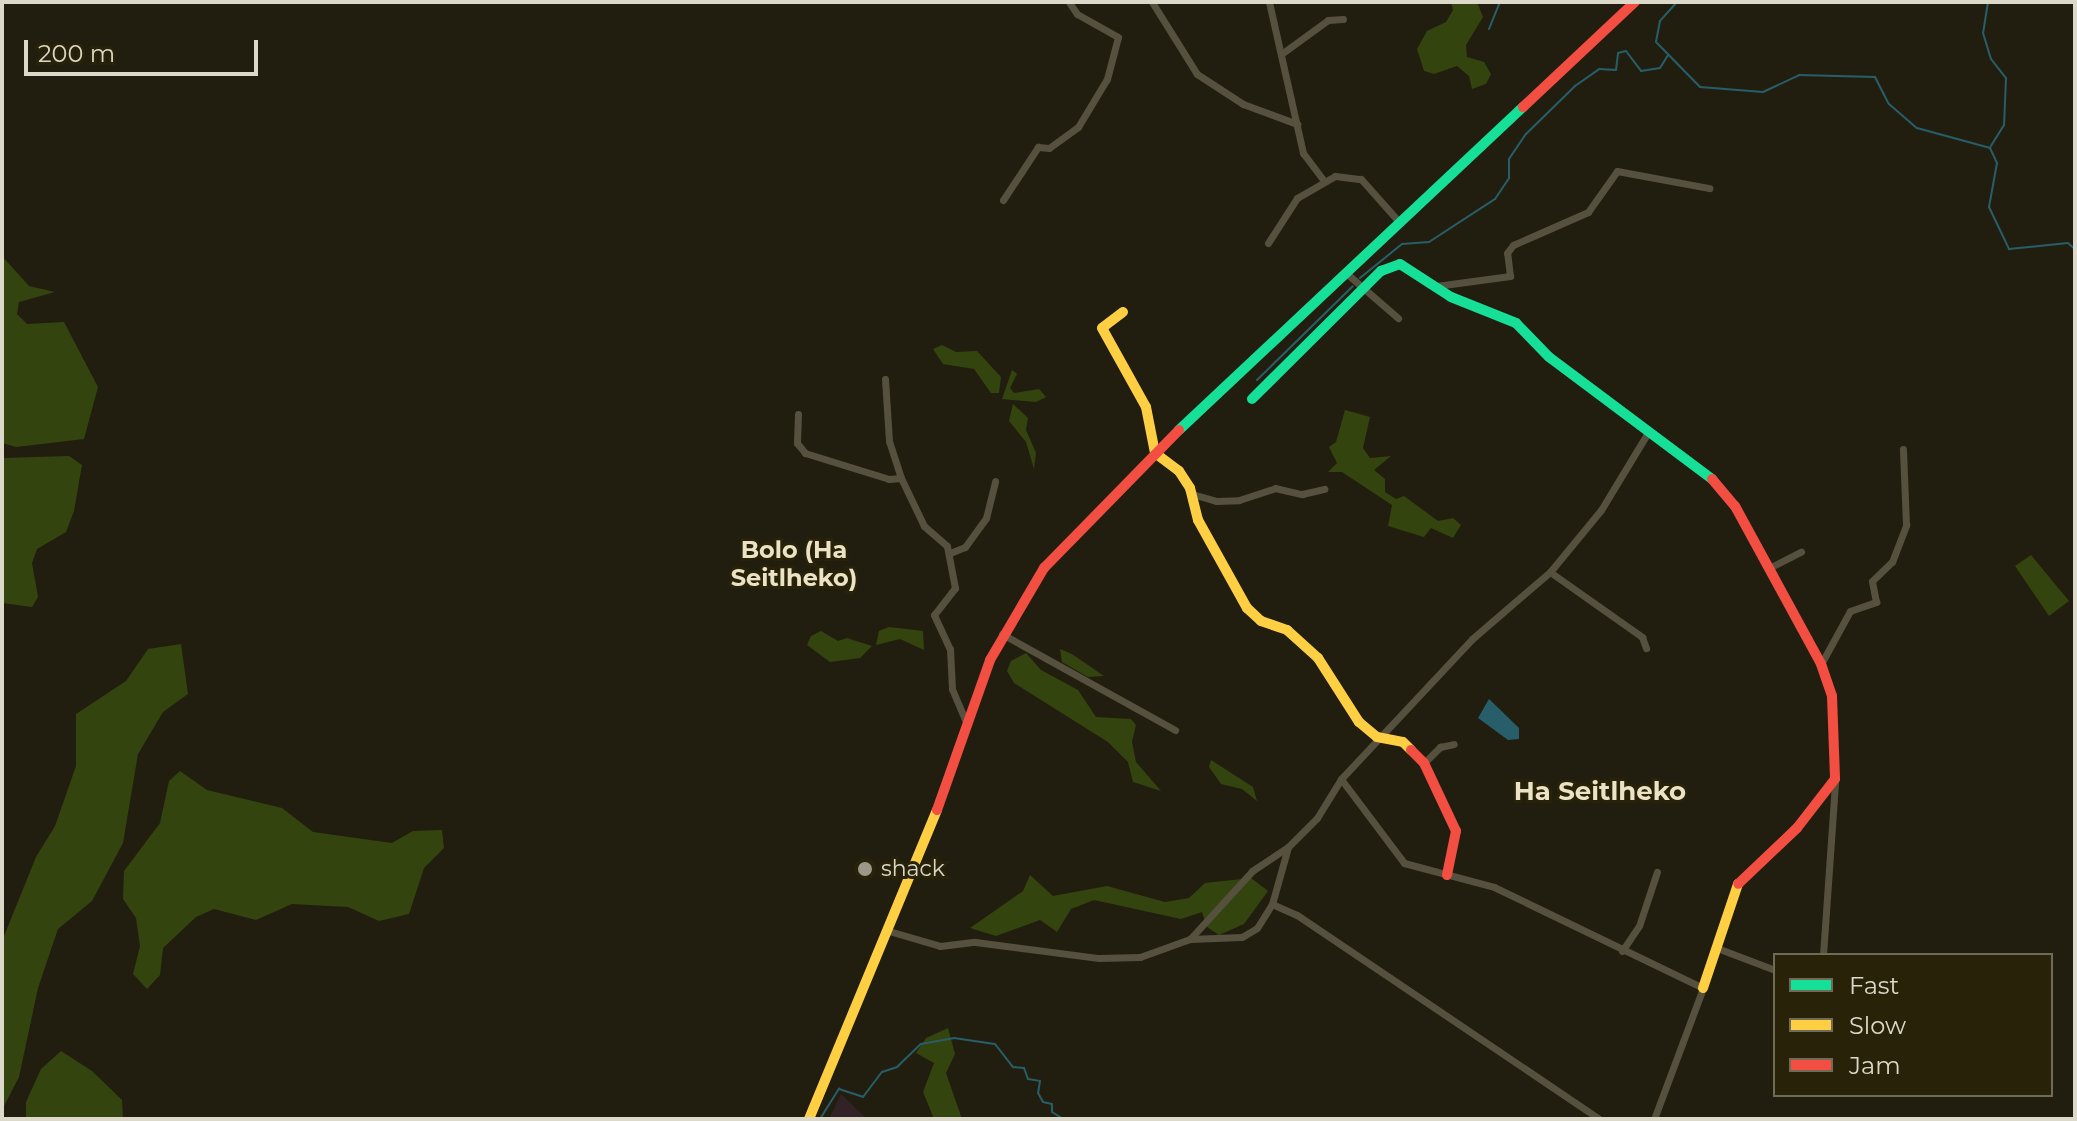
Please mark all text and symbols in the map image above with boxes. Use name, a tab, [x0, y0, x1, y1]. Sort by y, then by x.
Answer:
scale bar	[28, 24, 262, 74]
text: 200 m	[38, 39, 115, 68]
district label: Bolo (Ha Seitlheko)	[731, 536, 857, 592]
district label: Ha Seitlheko	[1514, 776, 1686, 808]
place label: shack	[881, 856, 945, 882]
marker: shack	[856, 860, 874, 878]
legend	[1773, 953, 2053, 1097]
text: Fast	[1849, 971, 1899, 1000]
text: Slow	[1849, 1011, 1906, 1040]
text: Jam	[1849, 1051, 1901, 1080]

